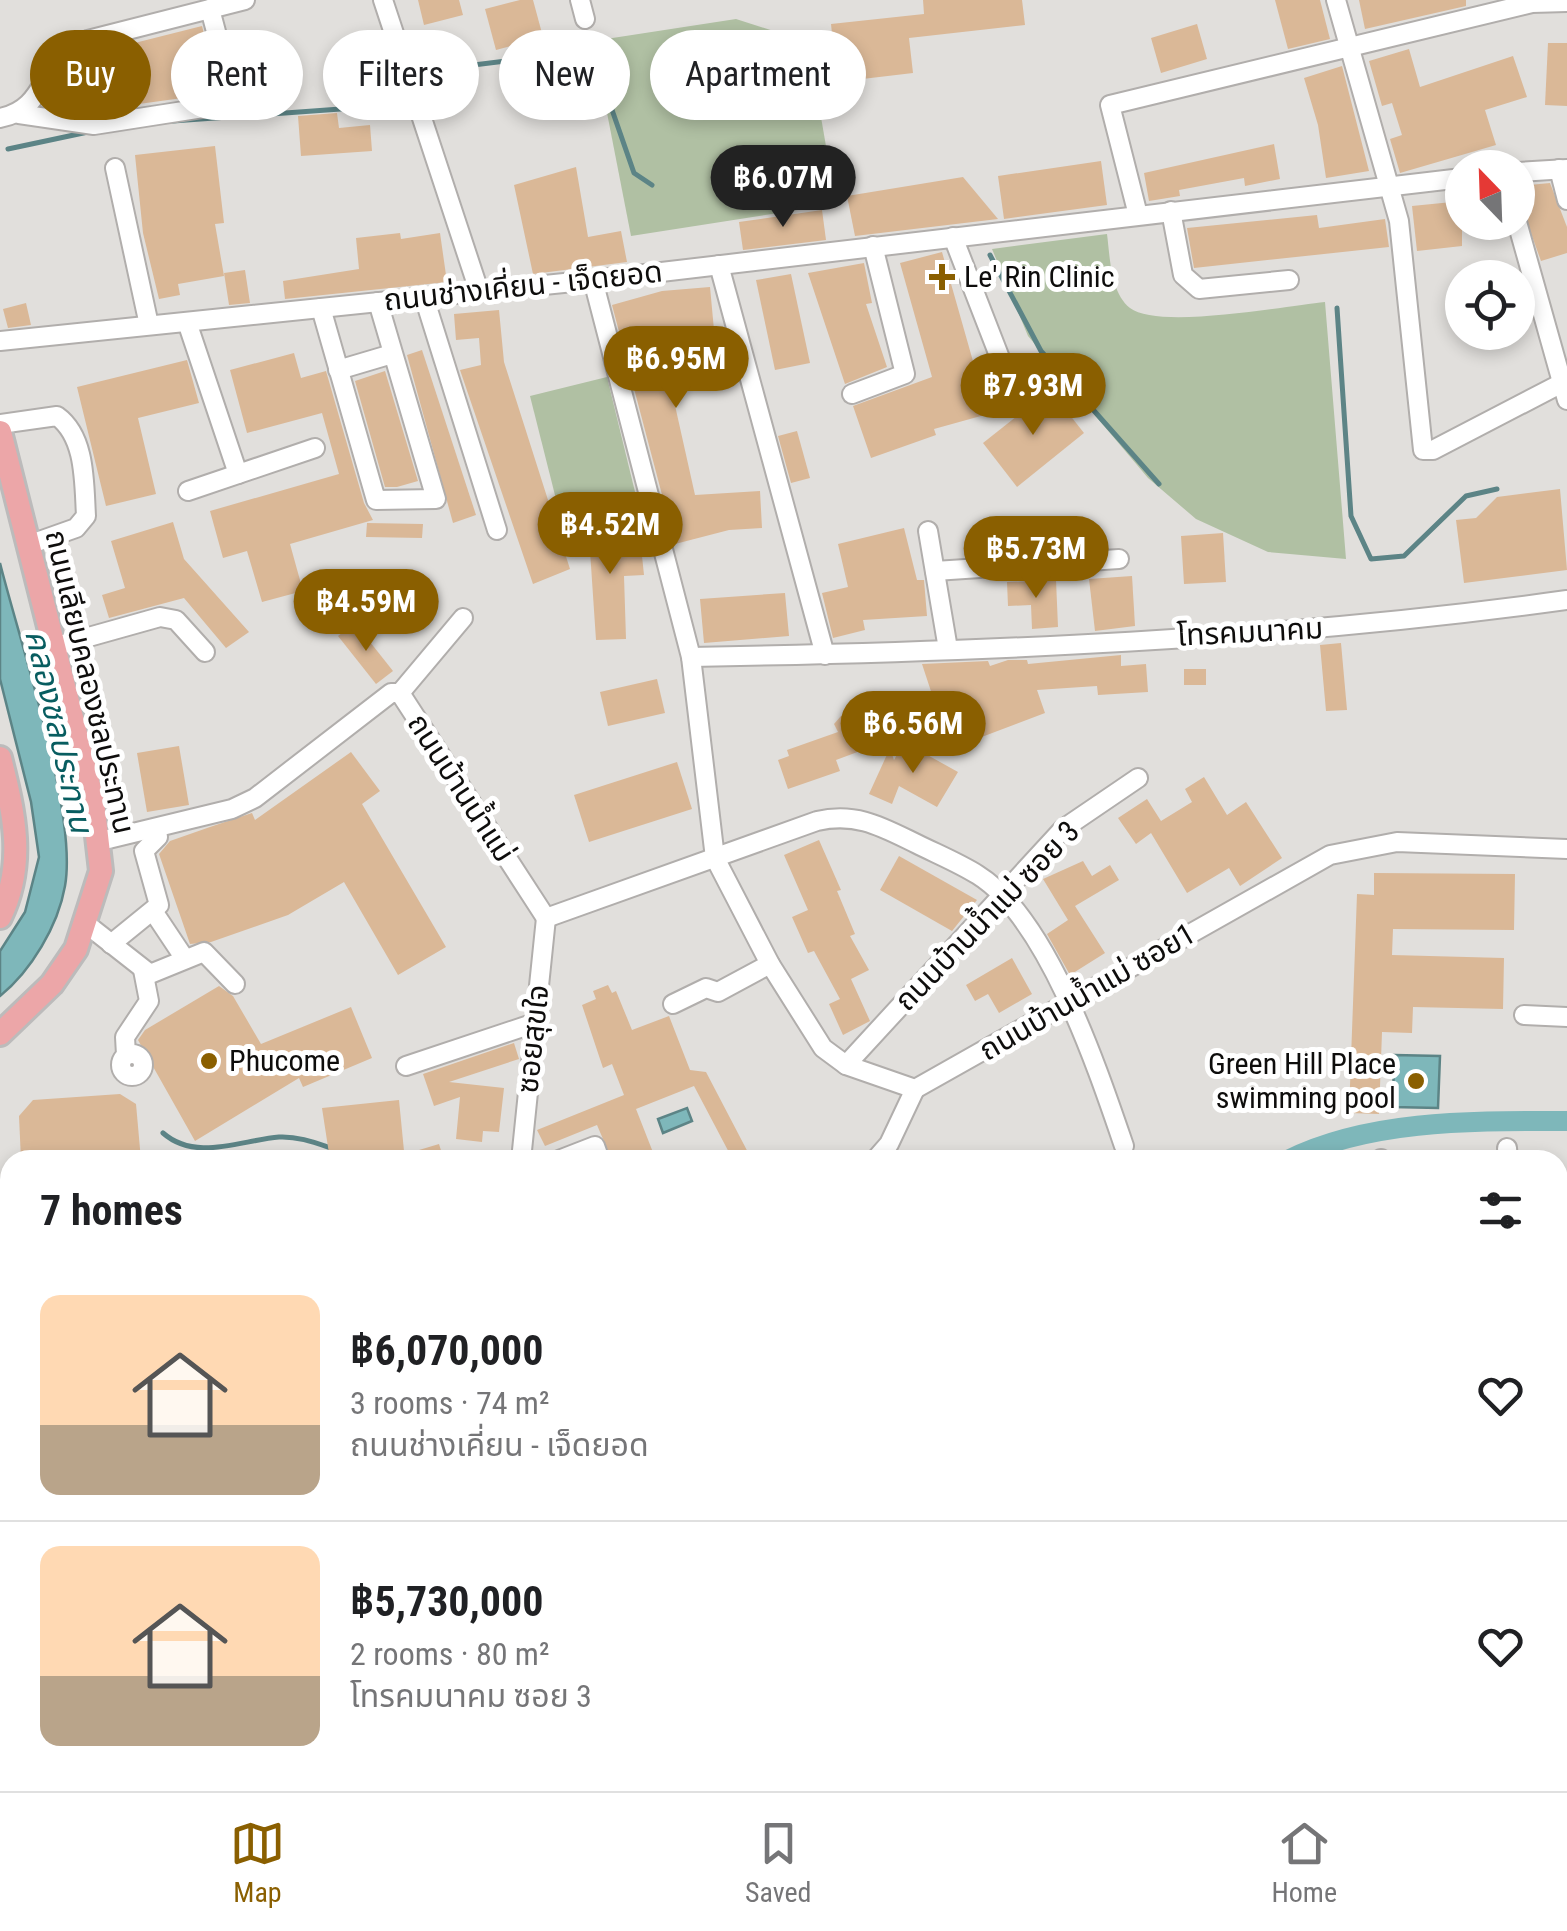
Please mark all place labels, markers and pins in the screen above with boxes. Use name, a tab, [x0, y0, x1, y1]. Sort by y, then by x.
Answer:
pin: ฿6.07M	[702, 145, 864, 230]
place label: Le' Rin Clinic	[964, 259, 1115, 294]
marker: Le' Rin Clinic	[929, 264, 955, 290]
pin: ฿6.95M	[595, 326, 757, 411]
pin: ฿7.93M	[952, 353, 1114, 438]
pin: ฿4.52M	[529, 492, 691, 577]
pin: ฿5.73M	[955, 516, 1117, 601]
pin: ฿4.59M	[285, 569, 447, 654]
pin: ฿6.56M	[832, 691, 994, 776]
place label: Phucome	[229, 1043, 340, 1078]
place label: Green Hill Place swimming pool	[1208, 1046, 1396, 1115]
marker: Phucome	[198, 1050, 220, 1072]
marker: Green Hill Place swimming pool	[1405, 1070, 1427, 1092]

